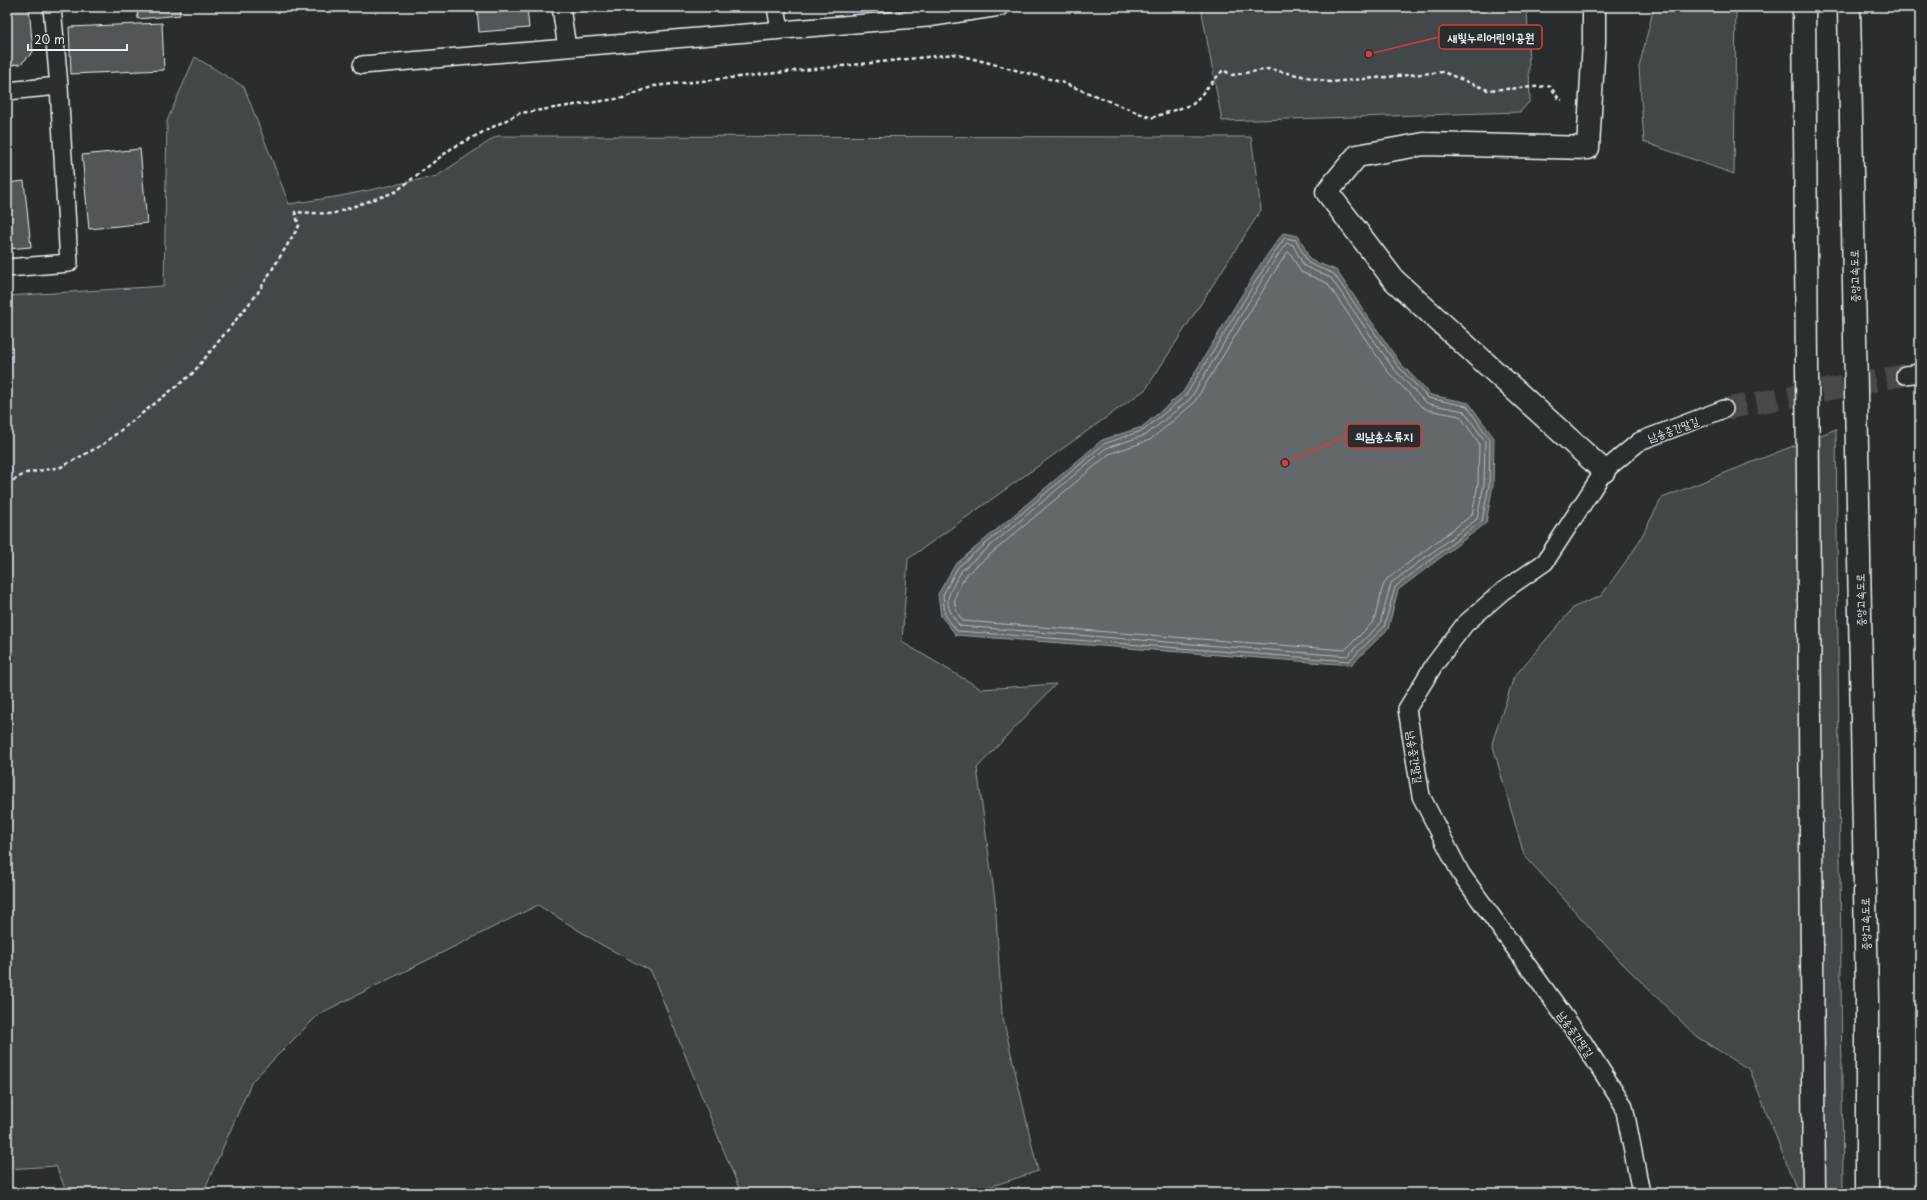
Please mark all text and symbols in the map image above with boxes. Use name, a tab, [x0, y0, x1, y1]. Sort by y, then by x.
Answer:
callout: 새빛누리어린이공원	[1439, 25, 1542, 49]
scale bar	[28, 26, 127, 52]
text: 새빛누리어린이공원	[1447, 28, 1535, 46]
text: 20 m	[34, 30, 65, 48]
street label: 중앙고속도로	[1845, 249, 1863, 303]
street label: 남송중간말길	[1645, 412, 1701, 446]
callout: 의남송소류지	[1347, 424, 1421, 448]
text: 의남송소류지	[1355, 427, 1413, 445]
street label: 중앙고속도로	[1851, 573, 1869, 627]
street label: 남송중간말길	[1402, 729, 1428, 785]
street label: 중앙고속도로	[1856, 897, 1874, 951]
street label: 남송중간말길	[1554, 1007, 1598, 1061]

